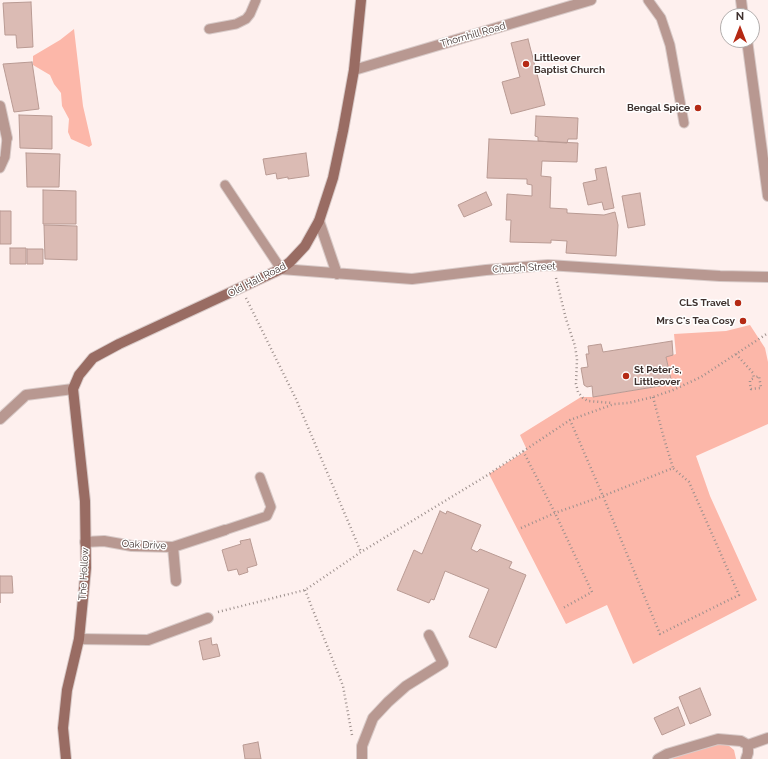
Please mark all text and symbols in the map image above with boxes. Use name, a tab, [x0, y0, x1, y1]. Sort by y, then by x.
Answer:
north arrow	[720, 8, 760, 48]
text: N	[736, 10, 744, 23]
street label: Thornhill Road	[439, 20, 507, 50]
place label: Littleover Baptist Church	[534, 52, 605, 76]
marker: Littleover Baptist Church	[521, 59, 531, 69]
place label: Bengal Spice	[627, 102, 690, 114]
marker: Bengal Spice	[693, 103, 703, 113]
street label: Old Hall Road	[226, 260, 288, 300]
street label: Church Street	[492, 260, 556, 276]
place label: CLS Travel	[679, 297, 730, 309]
marker: CLS Travel	[733, 298, 743, 308]
place label: Mrs C's Tea Cosy	[656, 315, 735, 327]
marker: Mrs C's Tea Cosy	[738, 316, 748, 326]
place label: St Peter's, Littleover	[634, 364, 681, 388]
marker: St Peter's, Littleover	[621, 371, 631, 381]
street label: Oak Drive	[121, 538, 167, 552]
street label: The Hollow	[77, 547, 91, 601]

